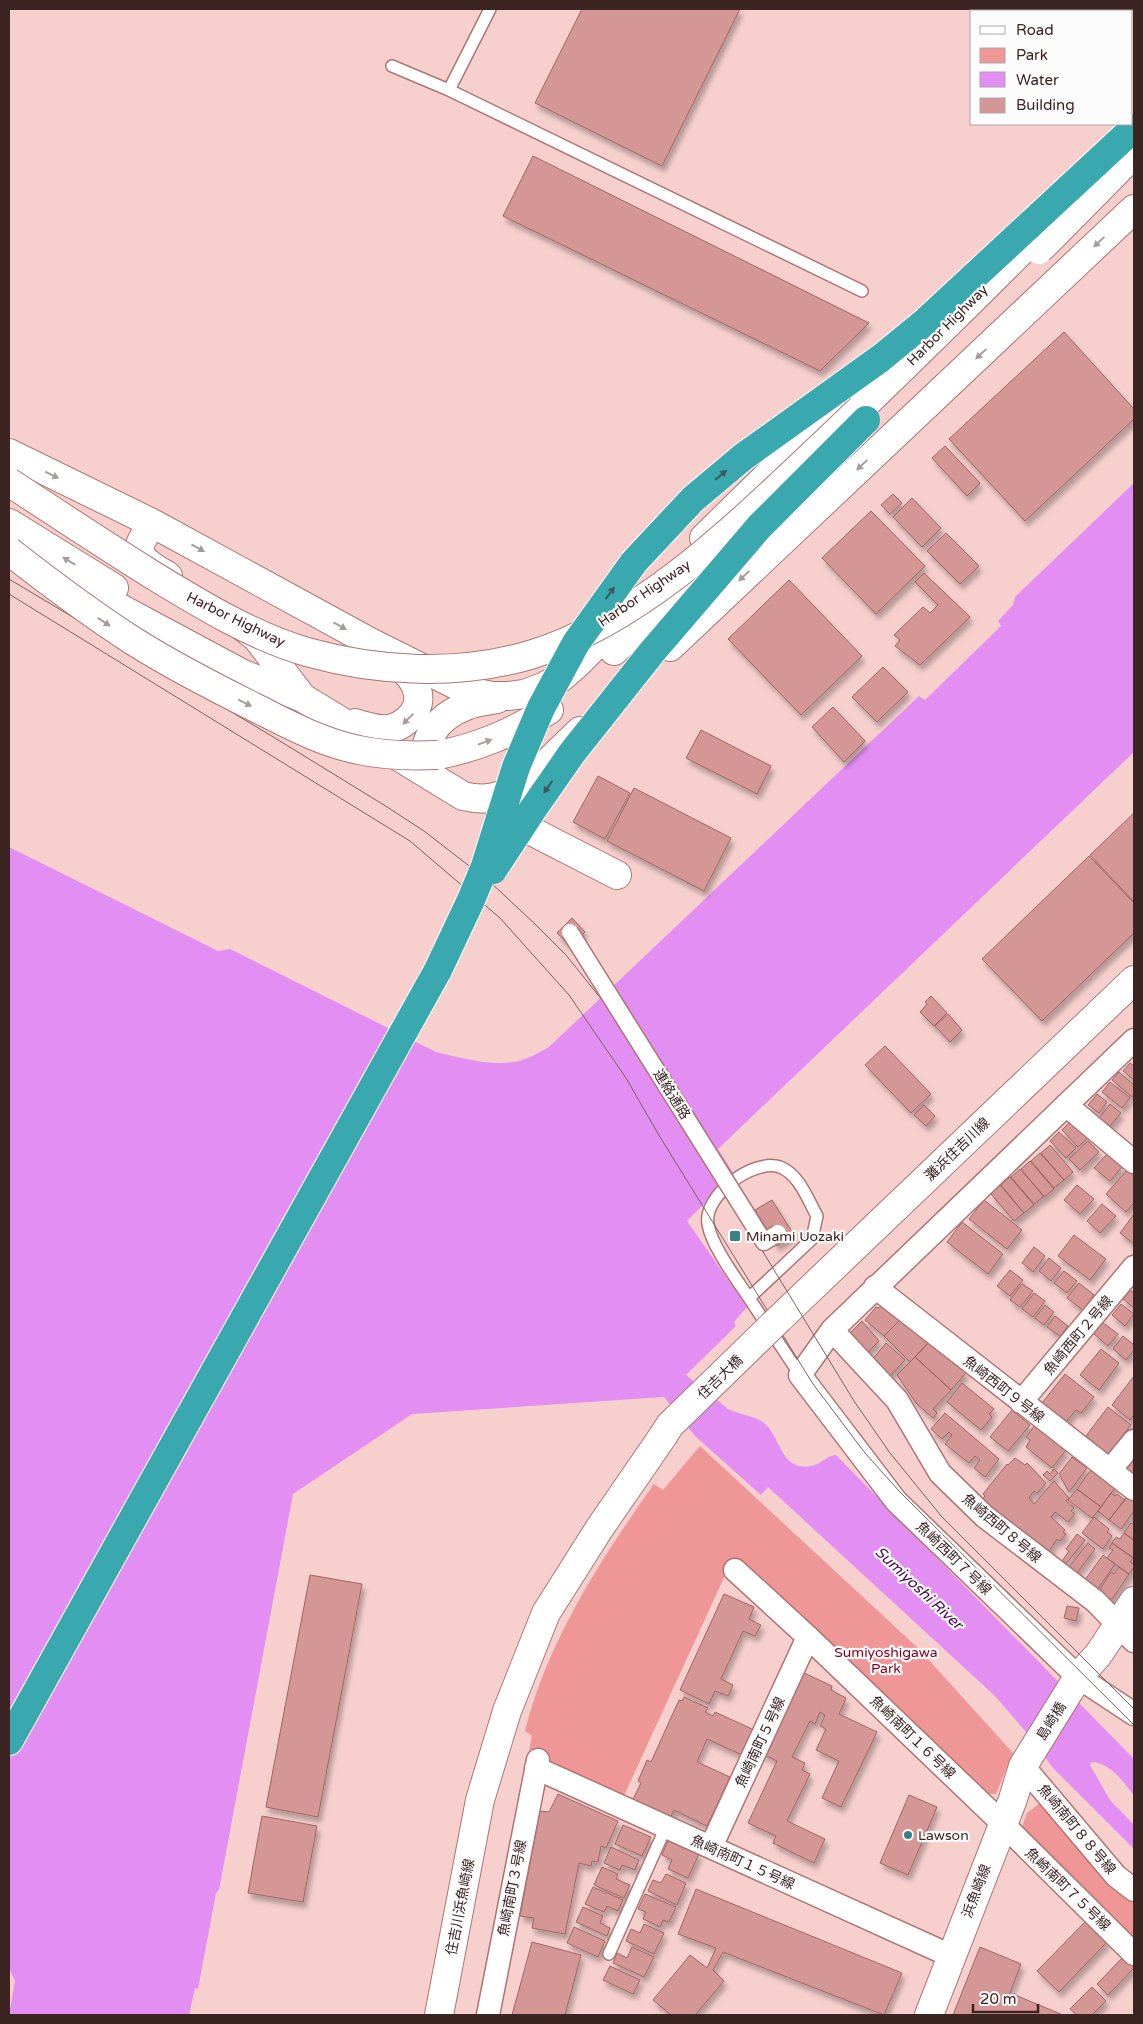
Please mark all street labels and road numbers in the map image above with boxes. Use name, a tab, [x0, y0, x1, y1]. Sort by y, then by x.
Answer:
street label: Harbor Highway	[903, 281, 992, 369]
street label: Harbor Highway	[595, 556, 694, 631]
street label: Harbor Highway	[184, 588, 288, 651]
street label: 連絡通路	[650, 1066, 694, 1123]
street label: 灘浜住吉川線	[921, 1114, 993, 1185]
street label: 魚崎西町２号線	[1040, 1292, 1116, 1378]
street label: 住𠮷大橋	[694, 1352, 746, 1403]
street label: 魚崎西町９号線	[960, 1353, 1048, 1426]
street label: 魚崎西町８号線	[959, 1490, 1045, 1566]
street label: 魚崎西町７号線	[913, 1518, 995, 1599]
street label: 魚崎南町１６号線	[866, 1692, 959, 1782]
street label: 魚崎南町５号線	[732, 1694, 789, 1790]
street label: 島崎橋	[1033, 1699, 1070, 1744]
street label: 魚崎南町８８号線	[1034, 1781, 1119, 1878]
street label: 魚崎南町１５号線	[688, 1832, 797, 1893]
street label: 魚崎南町３号線	[495, 1838, 530, 1938]
street label: 魚崎南町７５号線	[1021, 1844, 1114, 1934]
street label: 住吉川浜魚崎線	[443, 1857, 478, 1957]
street label: 浜魚崎線	[958, 1862, 994, 1920]

